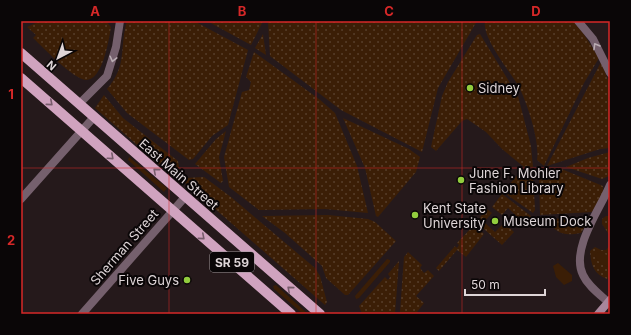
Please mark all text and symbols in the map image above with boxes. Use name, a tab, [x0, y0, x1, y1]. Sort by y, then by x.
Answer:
text: A	[90, 3, 100, 19]
text: B	[238, 3, 247, 19]
text: C	[384, 3, 394, 19]
text: D	[531, 3, 541, 19]
north arrow	[38, 38, 78, 78]
one-way arrow	[594, 43, 601, 50]
one-way arrow	[109, 56, 118, 63]
text: N	[44, 58, 59, 74]
place label: Sidney	[478, 80, 520, 96]
marker: Sidney	[465, 83, 475, 93]
text: 1	[8, 86, 14, 102]
one-way arrow	[46, 99, 53, 106]
street label: East Main Street	[136, 135, 222, 213]
one-way arrow	[106, 152, 113, 159]
place label: June F. Mohler Fashion Library	[469, 165, 564, 196]
one-way arrow	[153, 169, 160, 176]
marker: June F. Mohler Fashion Library	[456, 175, 466, 185]
place label: Kent State University	[423, 200, 486, 231]
street label: Sherman Street	[87, 206, 161, 288]
marker: Kent State University	[410, 210, 420, 220]
place label: Museum Dock	[503, 213, 591, 229]
marker: Museum Dock	[490, 216, 500, 226]
text: 2	[7, 232, 15, 248]
one-way arrow	[197, 232, 205, 239]
road number: SR 59	[210, 252, 254, 272]
scale bar	[465, 271, 545, 297]
place label: Five Guys	[118, 272, 179, 288]
marker: Five Guys	[182, 275, 192, 285]
text: 50 m	[471, 277, 500, 292]
one-way arrow	[287, 286, 295, 293]

